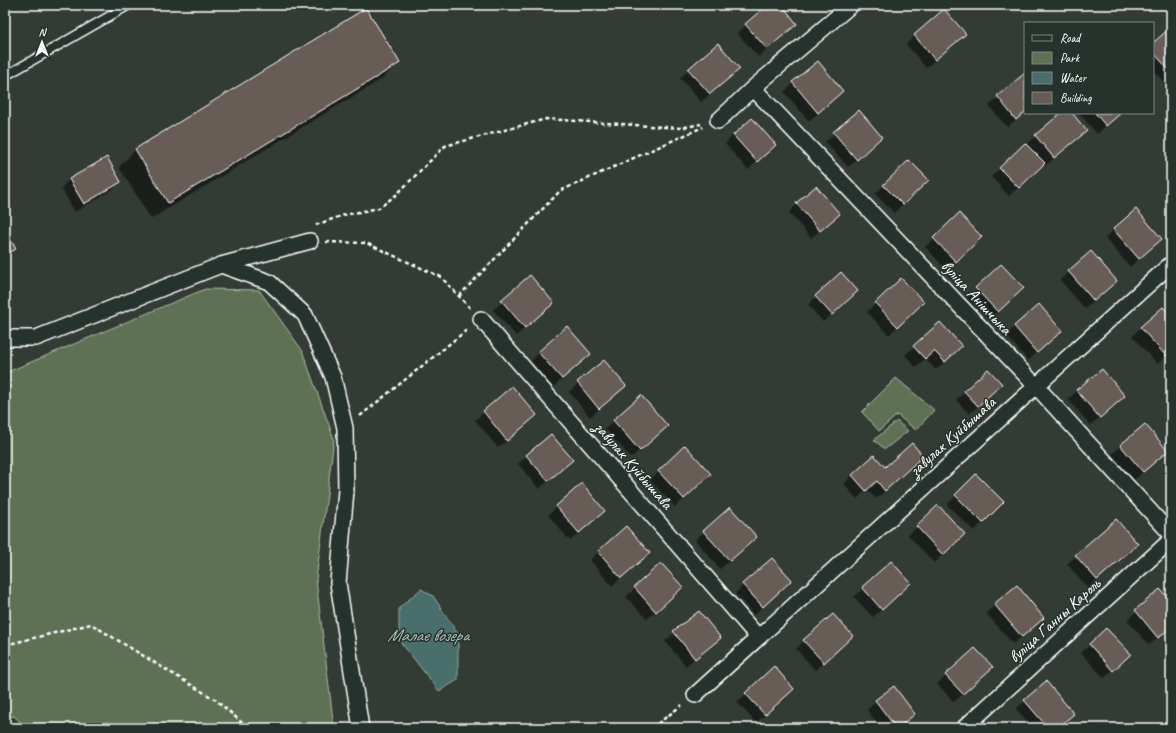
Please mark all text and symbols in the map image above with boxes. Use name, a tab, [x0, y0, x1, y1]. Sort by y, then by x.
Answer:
north arrow	[22, 22, 62, 62]
legend	[1024, 22, 1154, 114]
text: N	[39, 25, 48, 39]
text: Road	[1060, 30, 1082, 46]
text: Park	[1060, 50, 1081, 66]
text: Water	[1060, 70, 1088, 86]
text: Building	[1060, 90, 1092, 106]
street label: вуліца Анішчыка	[937, 256, 1018, 340]
street label: завулак Куйбышава	[903, 391, 1001, 483]
street label: завулак Куйбышава	[588, 416, 678, 515]
street label: вуліца Ганны Кароль	[1004, 572, 1106, 667]
water label: Малае возера	[387, 624, 471, 646]

